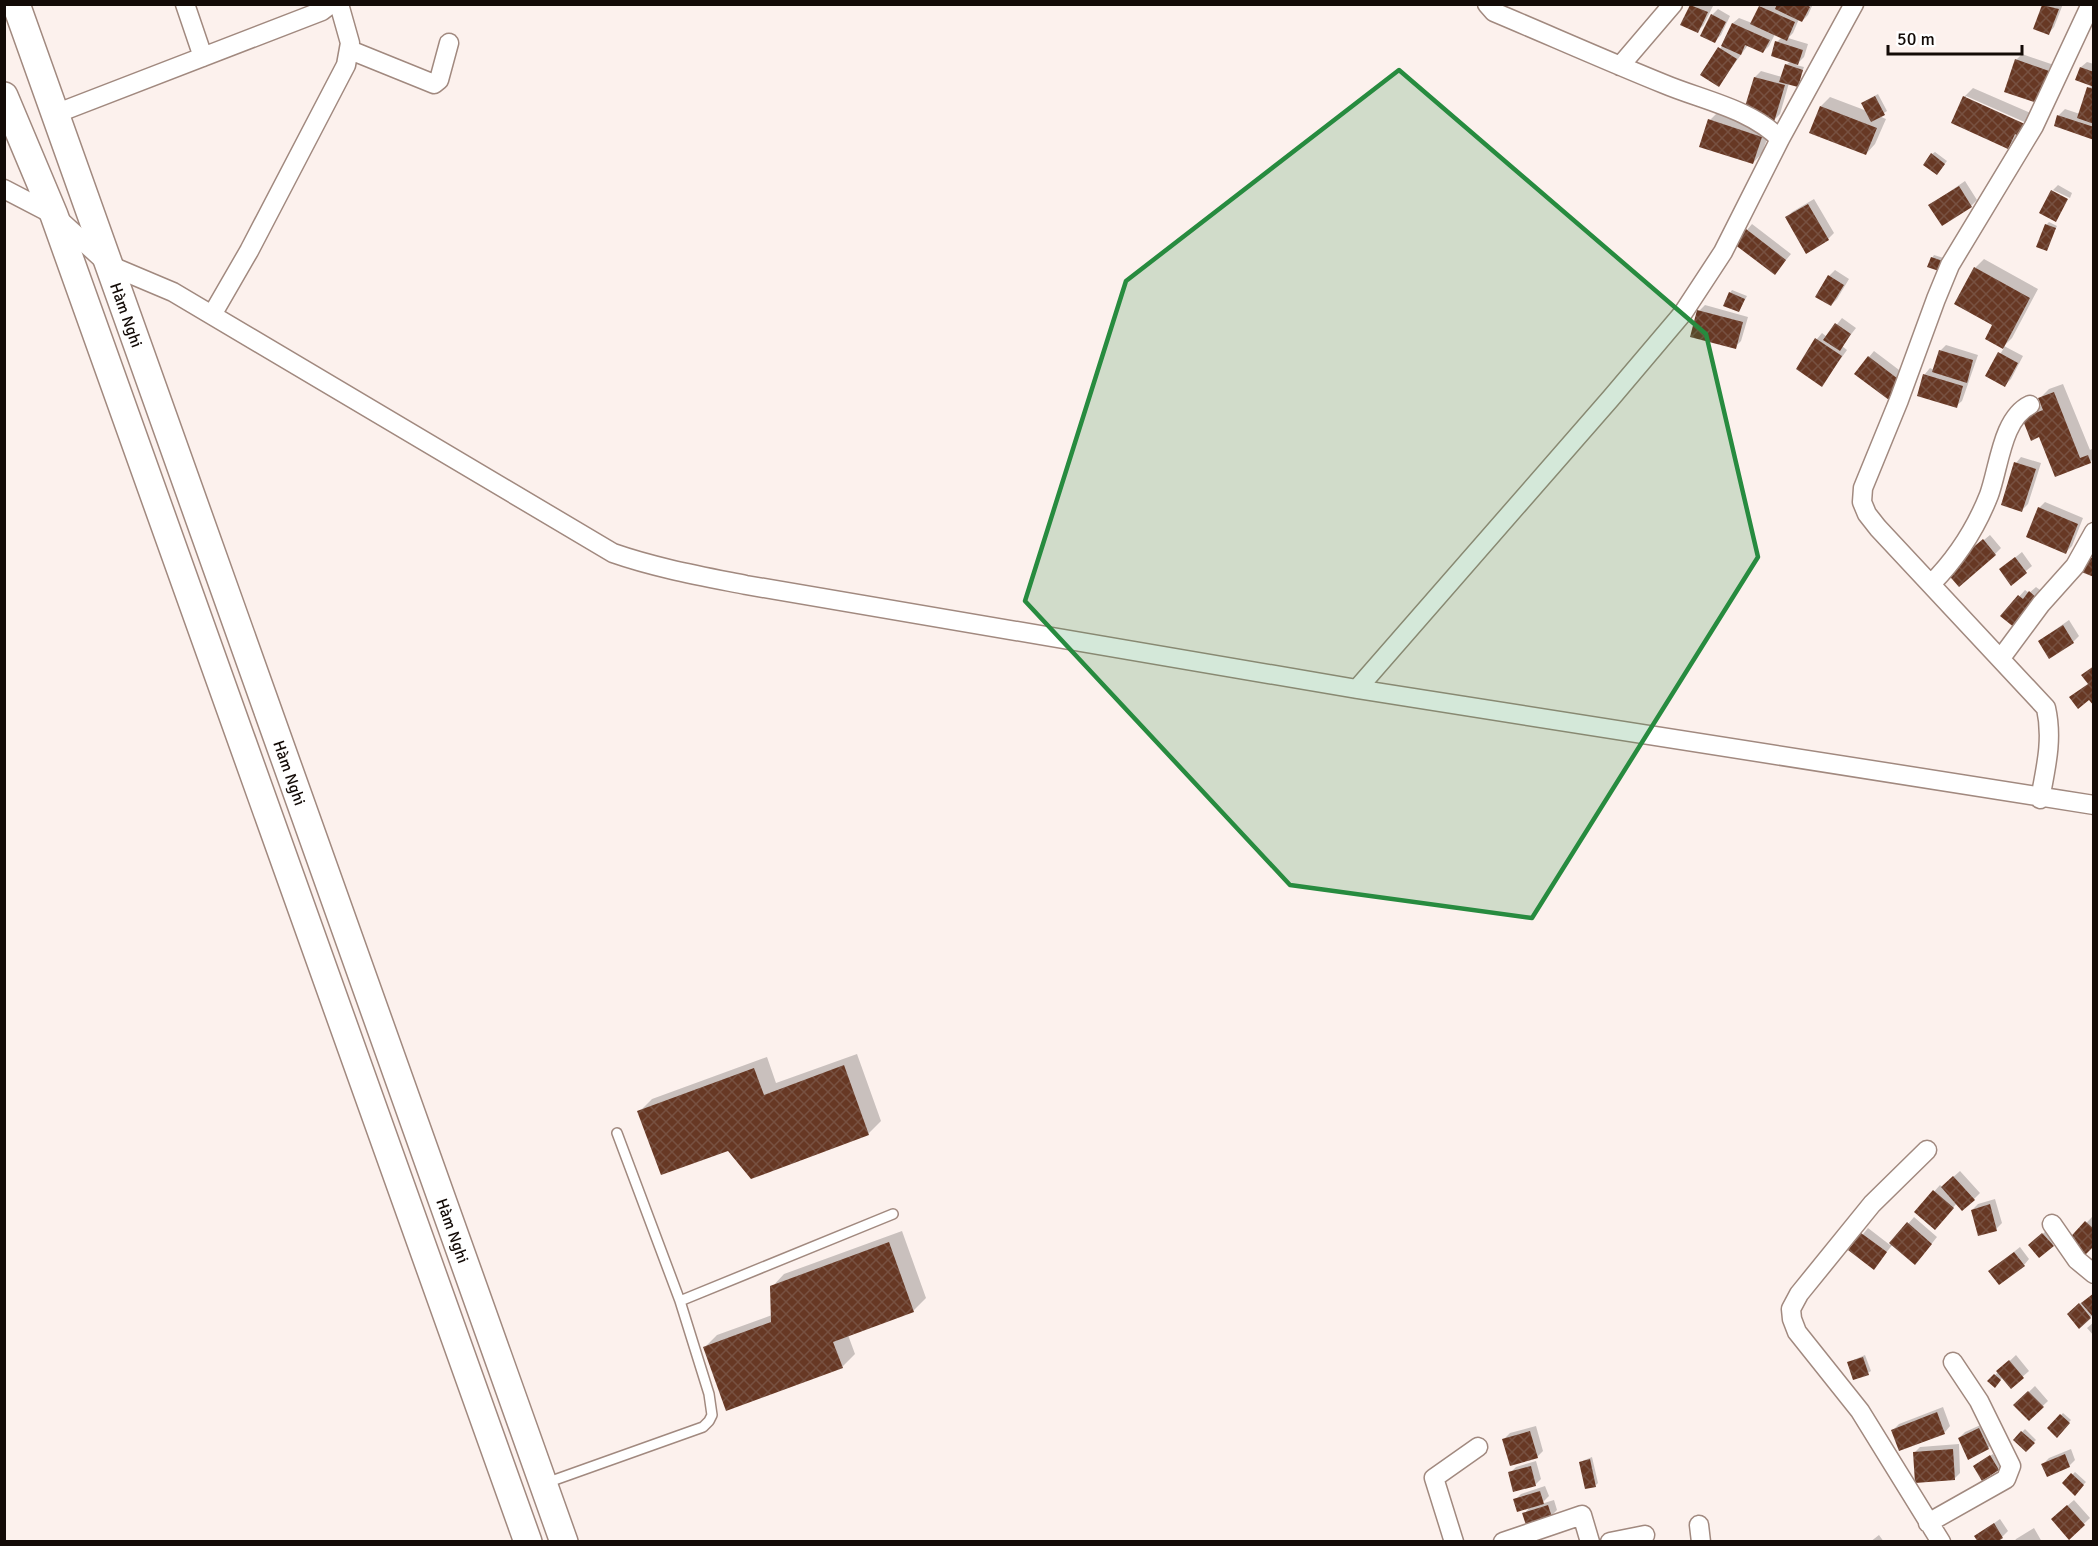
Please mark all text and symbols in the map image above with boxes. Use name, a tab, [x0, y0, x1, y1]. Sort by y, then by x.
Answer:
scale bar	[1888, 18, 2022, 56]
text: 50 m	[1897, 28, 1935, 50]
street label: Hàm Nghi	[105, 280, 147, 350]
street label: Hàm Nghi	[268, 738, 310, 808]
street label: Hàm Nghi	[431, 1196, 473, 1266]

